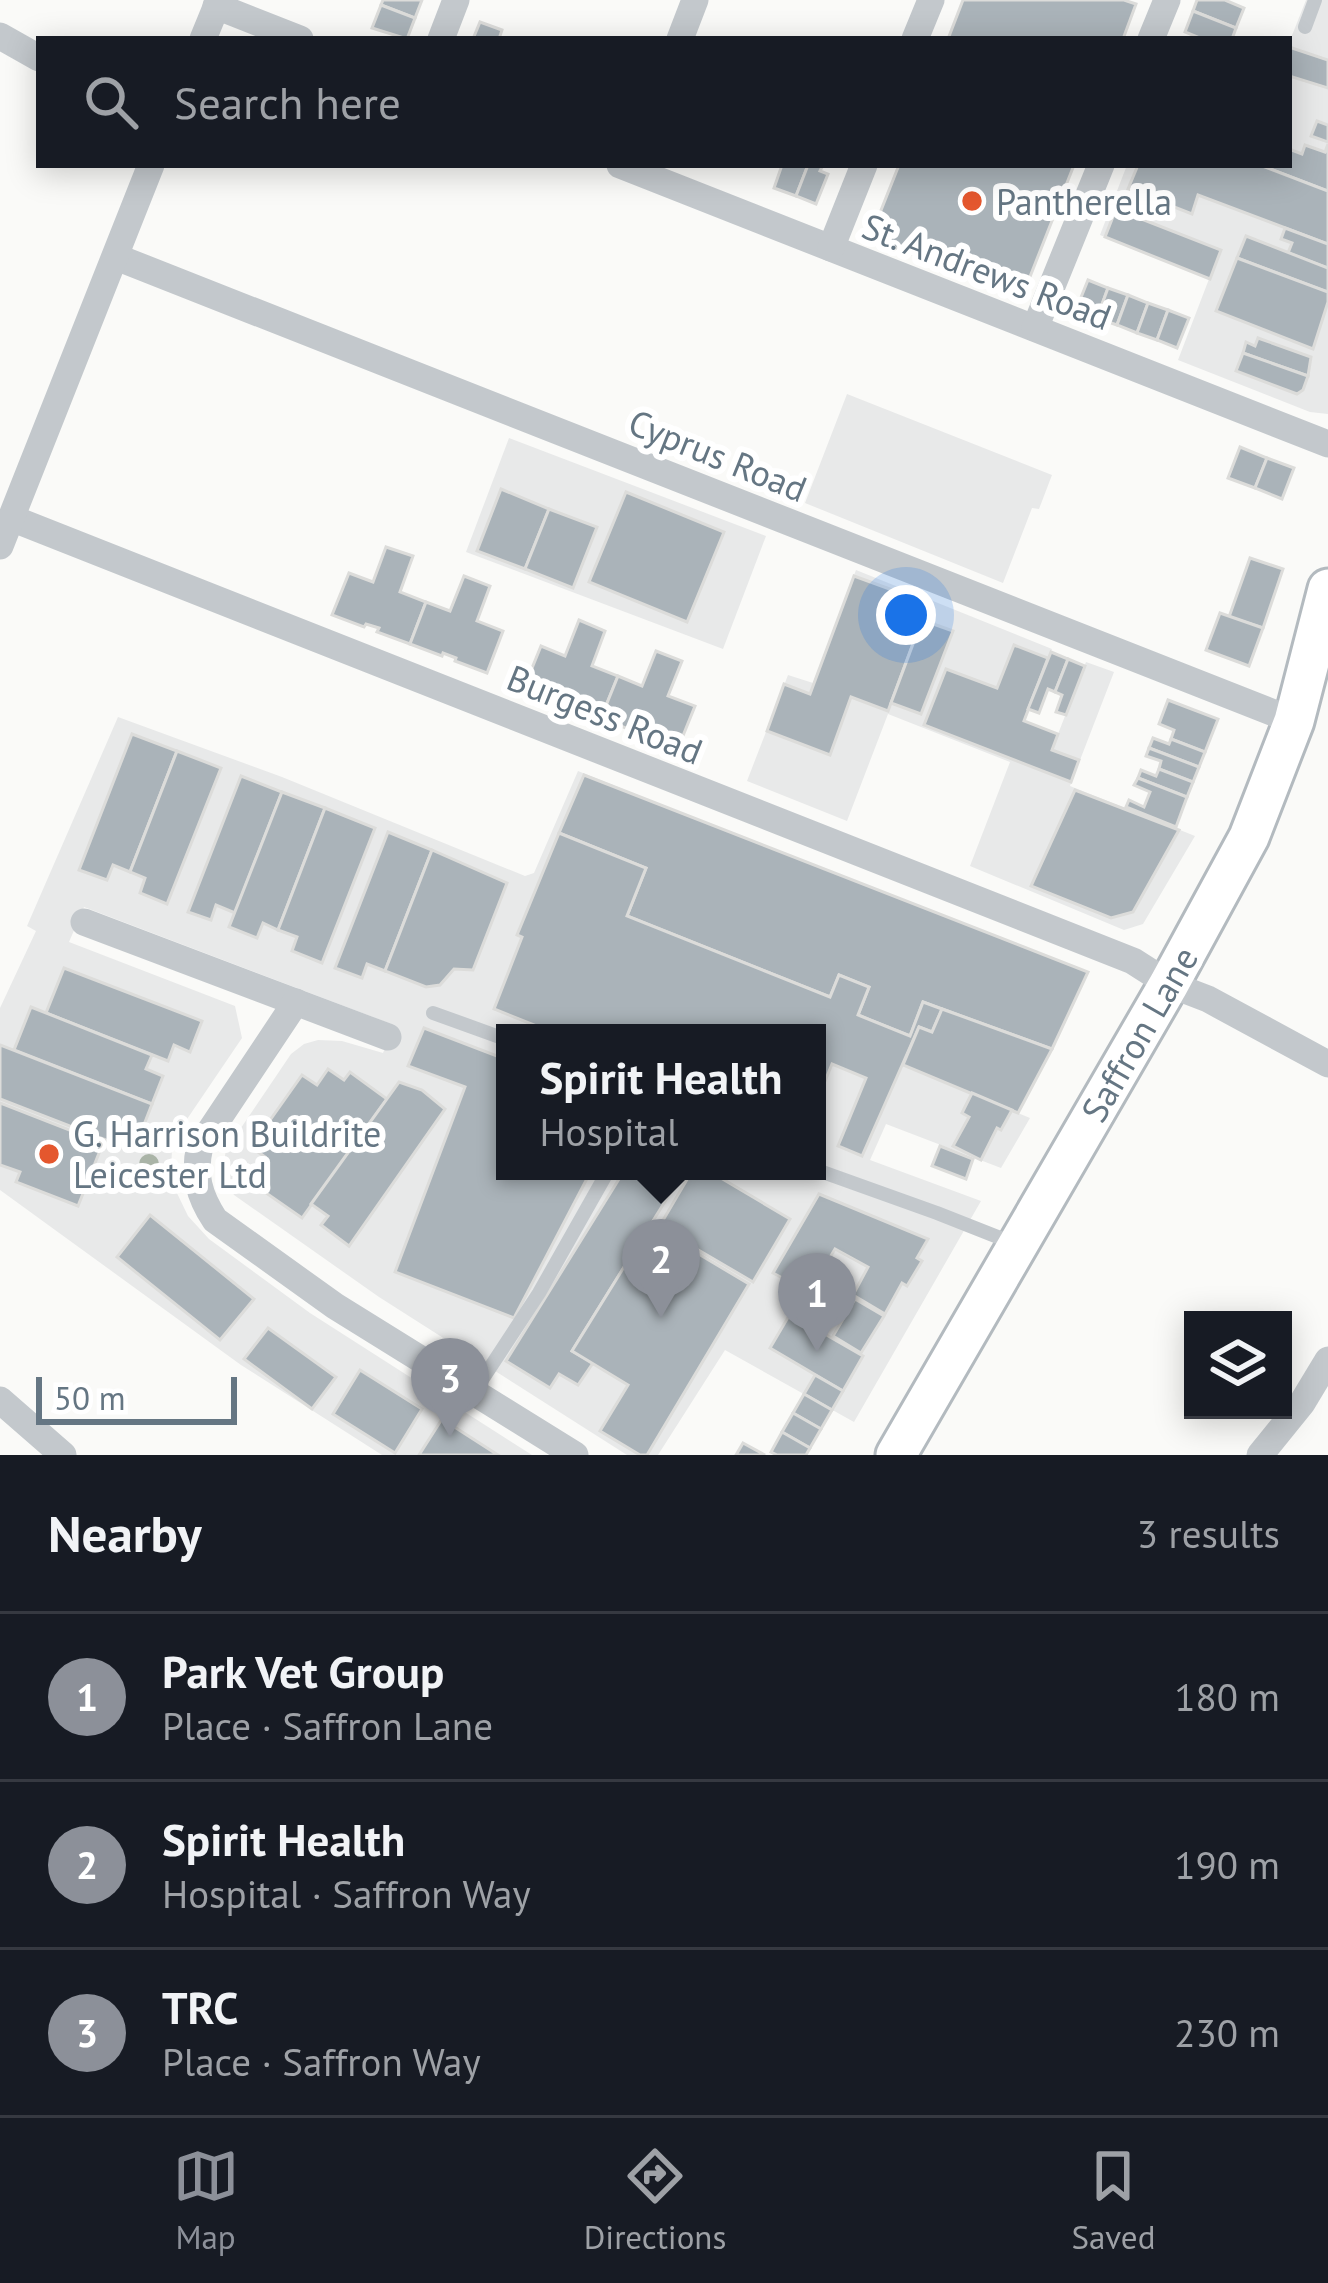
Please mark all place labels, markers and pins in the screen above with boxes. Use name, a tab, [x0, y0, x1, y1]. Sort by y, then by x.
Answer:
place label: Pantherella	[996, 178, 1172, 225]
marker: Pantherella	[959, 188, 985, 214]
place label: G. Harrison Buildrite Leicester Ltd	[73, 1110, 381, 1198]
marker: G. Harrison Buildrite Leicester Ltd	[36, 1141, 62, 1167]
pin: 2	[622, 1219, 700, 1318]
pin: 1	[778, 1253, 856, 1352]
pin: 3	[411, 1338, 489, 1437]

